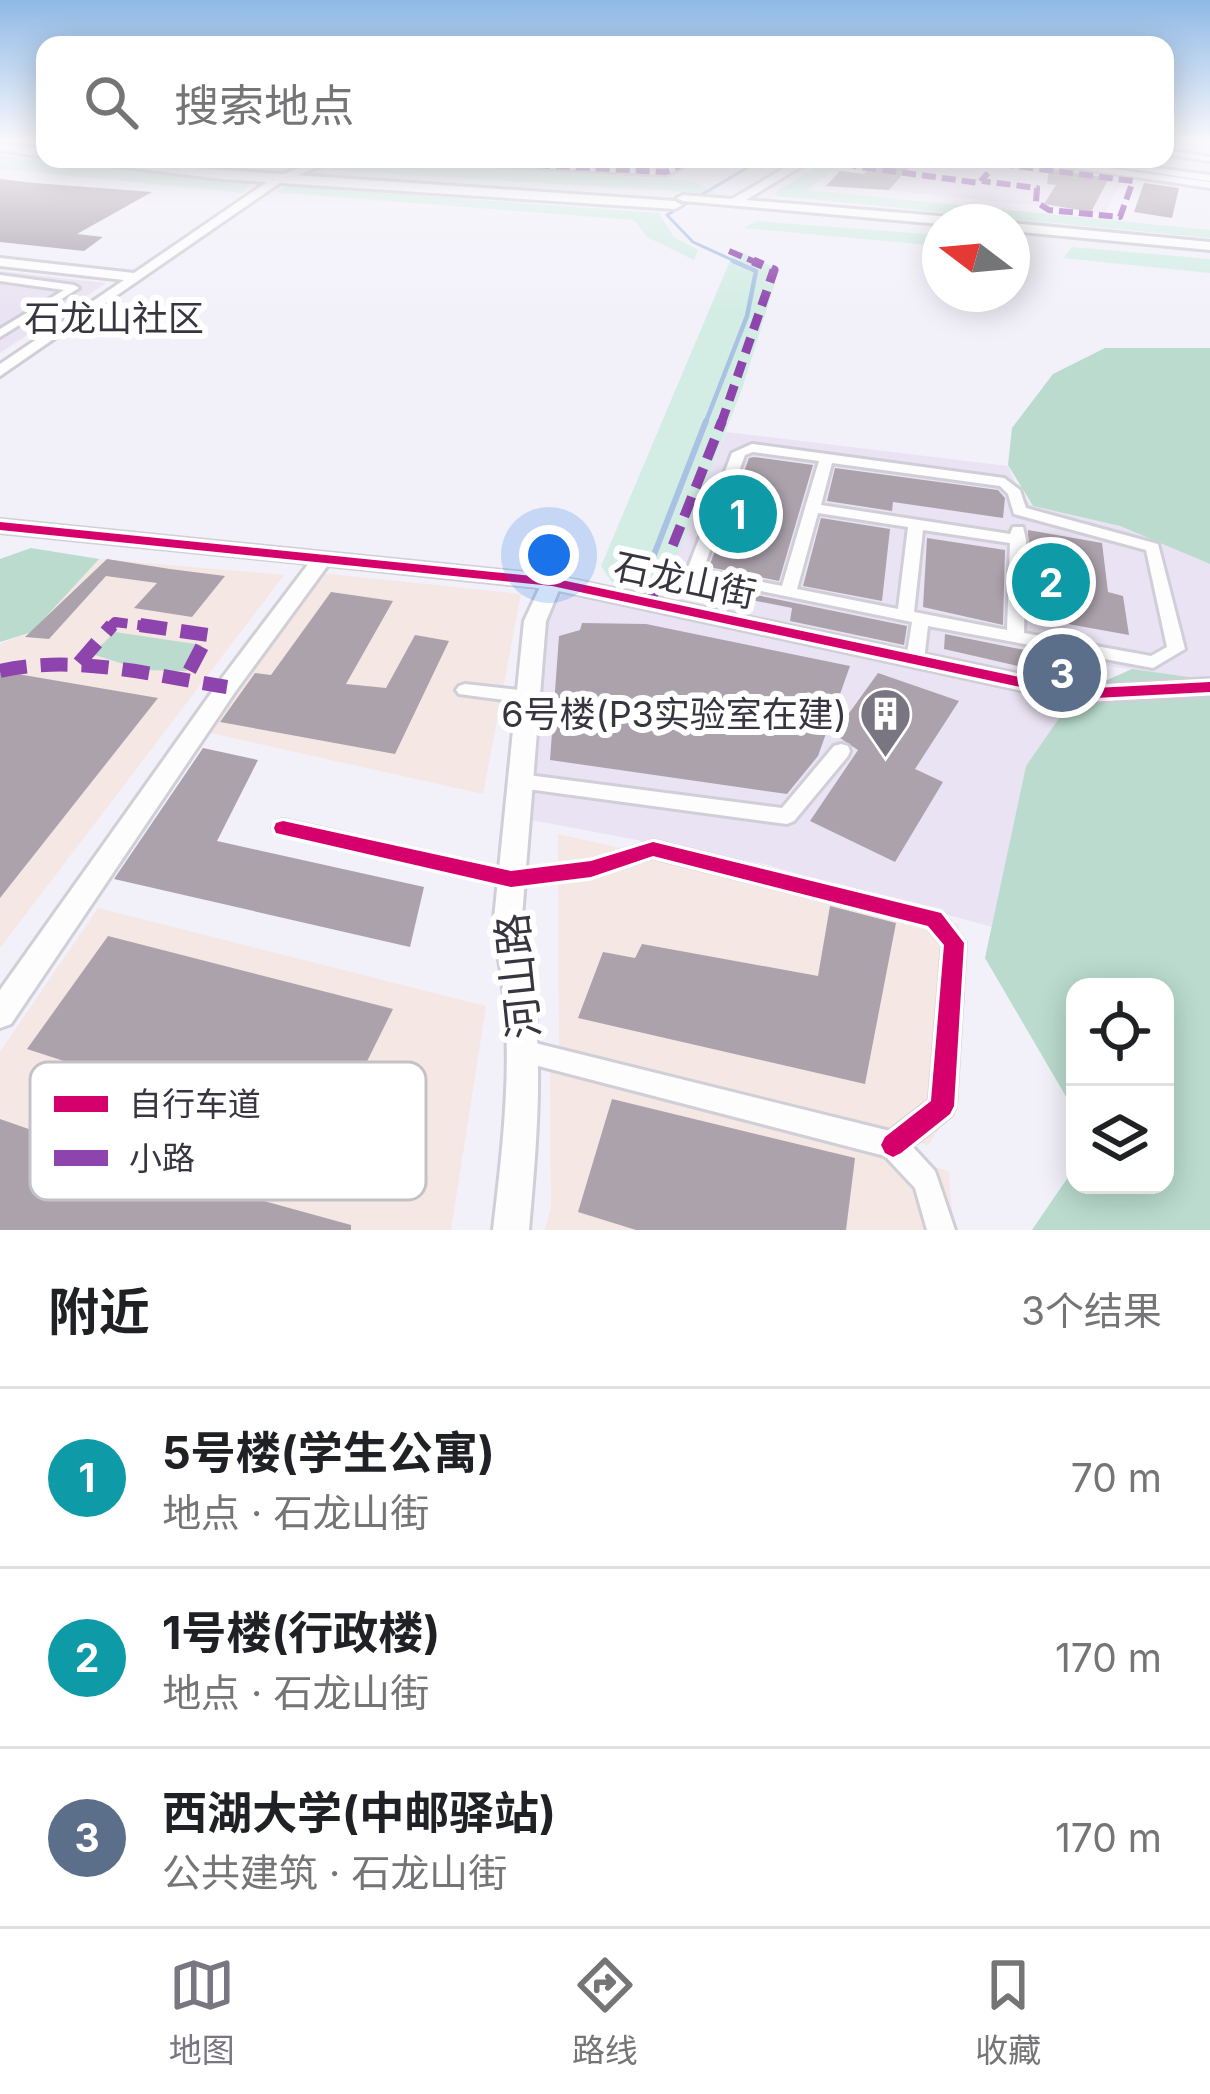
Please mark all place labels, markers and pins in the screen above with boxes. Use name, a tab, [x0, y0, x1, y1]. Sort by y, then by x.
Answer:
pin: 1	[699, 469, 777, 559]
pin: 2	[1012, 537, 1090, 627]
pin: 3	[1023, 628, 1101, 718]
building icon: 6号楼(P3实验室在建)	[858, 686, 914, 760]
place label: 6号楼(P3实验室在建)	[501, 692, 847, 736]

